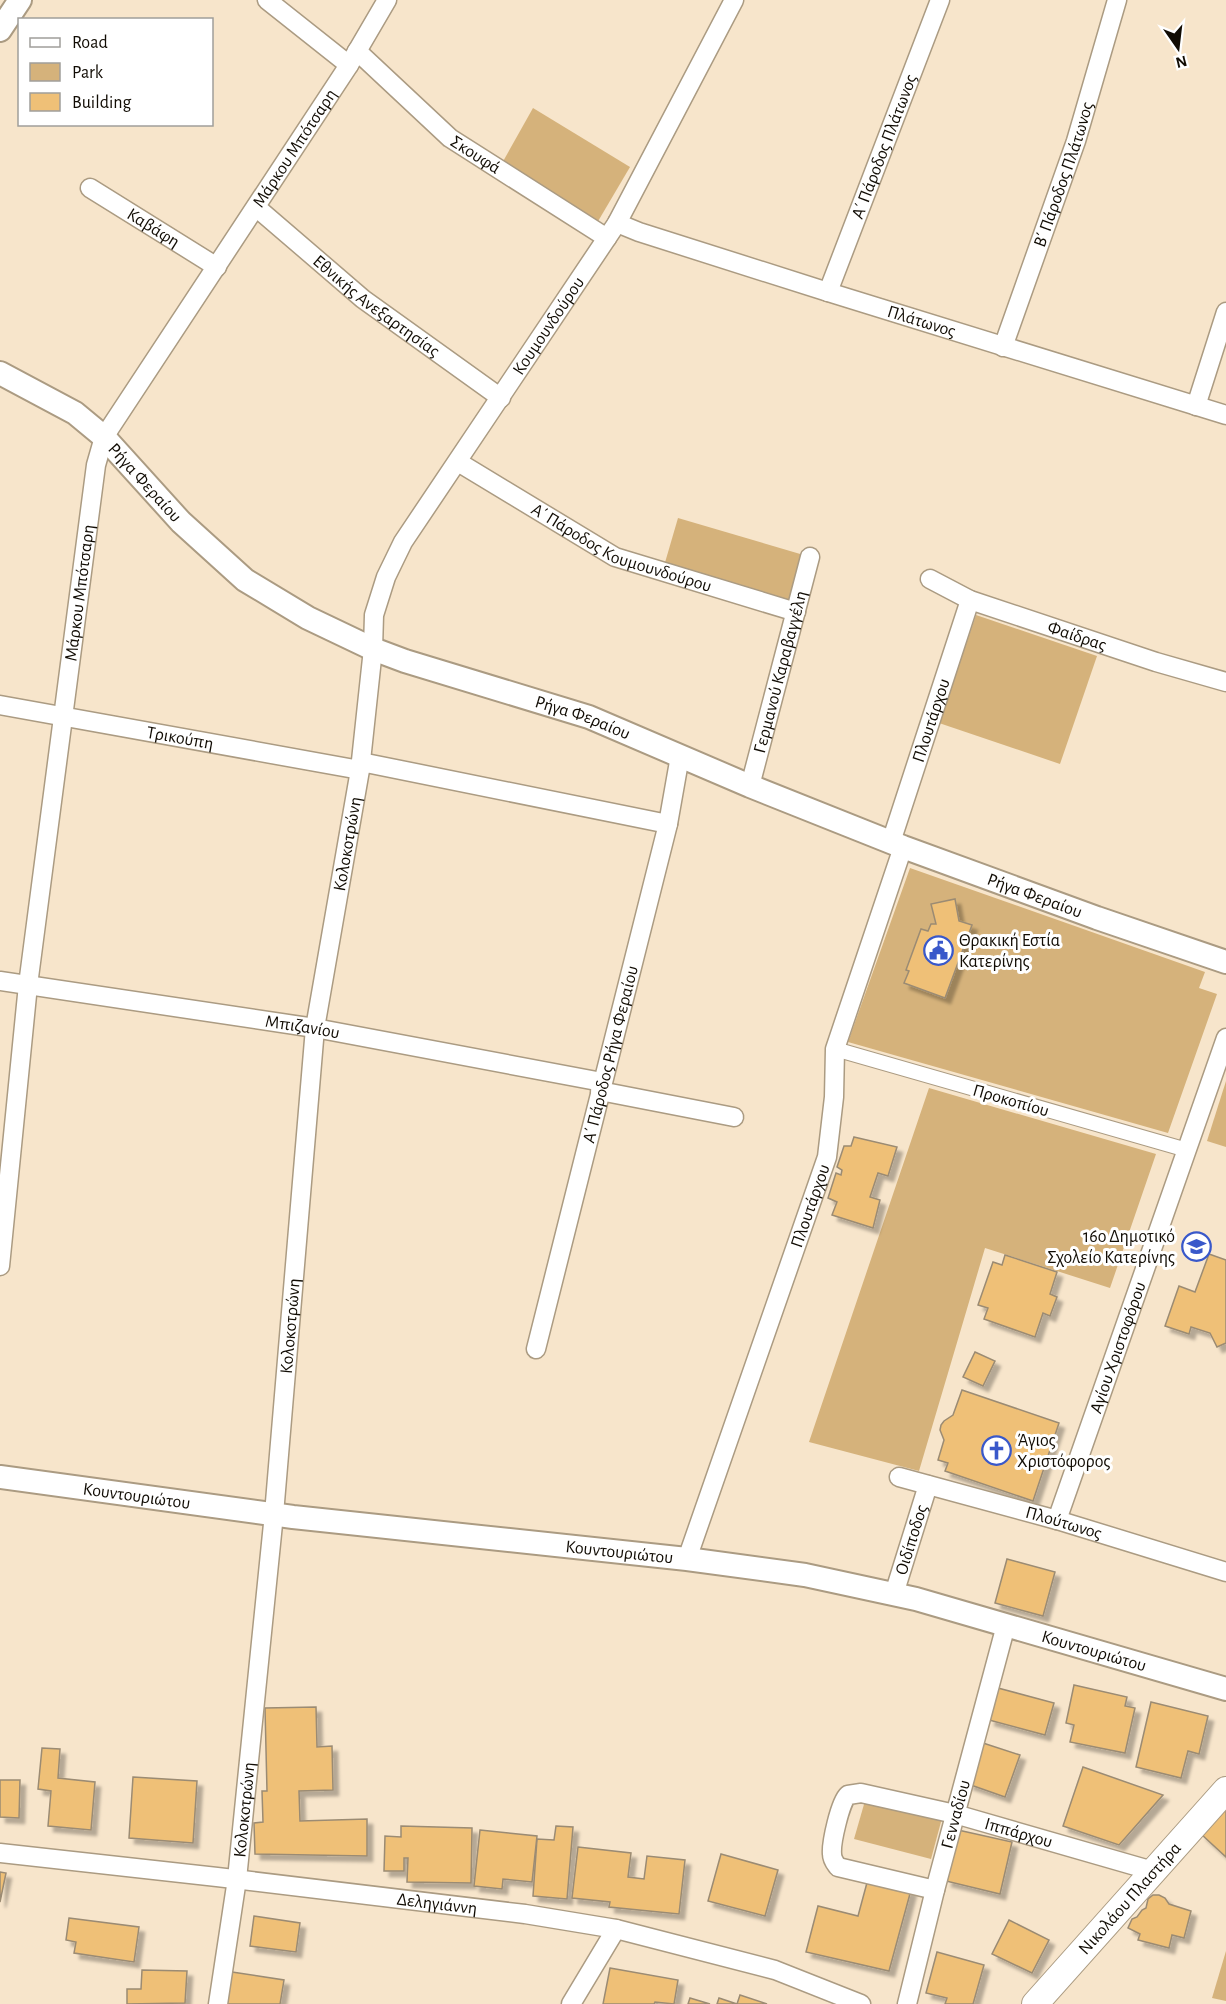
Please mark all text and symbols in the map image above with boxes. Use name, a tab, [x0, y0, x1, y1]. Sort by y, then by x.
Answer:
legend	[18, 18, 213, 126]
north arrow	[1148, 18, 1208, 78]
text: Road	[72, 34, 108, 52]
text: N	[1174, 52, 1189, 71]
text: Park	[72, 64, 104, 82]
street label: Α΄ Πάροδος Πλάτωνος	[849, 72, 921, 221]
street label: Μάρκου Μπότσαρη	[250, 86, 341, 211]
text: Building	[72, 94, 132, 112]
street label: Β΄ Πάροδος Πλάτωνος	[1031, 100, 1097, 250]
street label: Σκουφά	[447, 133, 504, 178]
street label: Καβάφη	[124, 205, 183, 251]
street label: Εθνικής Ανεξαρτησίας	[309, 252, 443, 361]
street label: Κουμουνδούρου	[510, 274, 588, 378]
street label: Πλάτωνος	[885, 303, 958, 341]
street label: Ρήγα Φεραίου	[104, 440, 185, 526]
street label: Α΄ Πάροδος Κουμουνδούρου	[528, 501, 714, 596]
street label: Μάρκου Μπότσαρη	[62, 523, 98, 662]
street label: Γερμανού Καραβαγγέλη	[751, 589, 811, 755]
street label: Φαίδρας	[1045, 618, 1109, 655]
street label: Πλουτάρχου	[910, 677, 954, 765]
street label: Ρήγα Φεραίου	[533, 693, 633, 744]
street label: Τρικούπη	[145, 724, 215, 753]
street label: Κολοκοτρώνη	[331, 795, 365, 893]
street label: Ρήγα Φεραίου	[985, 871, 1084, 922]
place label: Θρακική Εστία Κατερίνης	[959, 931, 1060, 971]
public building icon: Θρακική Εστία Κατερίνης	[922, 934, 954, 966]
street label: Α΄ Πάροδος Ρήγα Φεραίου	[580, 964, 642, 1145]
street label: Μπιζανίου	[264, 1013, 341, 1042]
street label: Προκοπίου	[971, 1081, 1051, 1120]
street label: Πλουτάρχου	[788, 1162, 834, 1250]
place label: 16ο Δημοτικό Σχολείο Κατερίνης	[1047, 1228, 1175, 1267]
school or university icon: 16ο Δημοτικό Σχολείο Κατερίνης	[1180, 1230, 1212, 1262]
street label: Κολοκοτρώνη	[278, 1278, 304, 1374]
street label: Αγίου Χριστοφόρου	[1087, 1280, 1150, 1416]
place label: Άγιος Χριστόφορος	[1017, 1432, 1110, 1471]
church icon: Άγιος Χριστόφορος	[980, 1434, 1012, 1466]
street label: Κουντουριώτου	[82, 1480, 191, 1513]
street label: Οιδίποδος	[893, 1503, 931, 1577]
street label: Πλούτωνος	[1023, 1504, 1104, 1543]
street label: Κουντουριώτου	[565, 1538, 674, 1567]
street label: Κουντουριώτου	[1039, 1628, 1148, 1675]
street label: Κολοκοτρώνη	[231, 1761, 259, 1858]
street label: Γενναδίου	[938, 1778, 974, 1851]
street label: Ιππάρχου	[982, 1815, 1054, 1852]
street label: Νικολάου Πλαστήρα	[1076, 1839, 1185, 1958]
street label: Δεληγιάννη	[396, 1891, 478, 1918]

